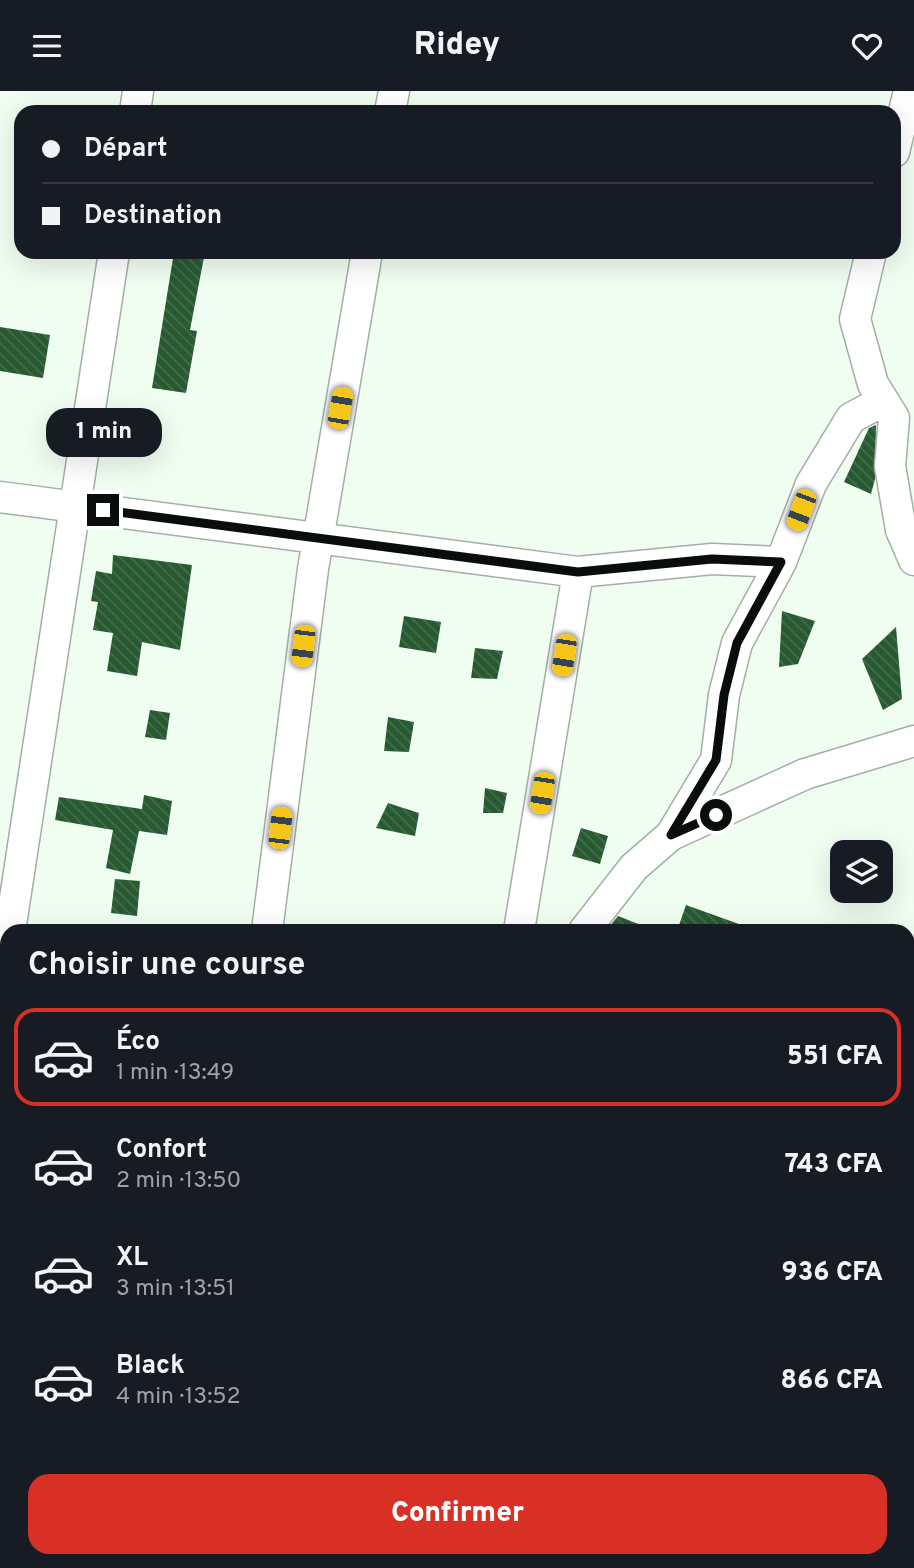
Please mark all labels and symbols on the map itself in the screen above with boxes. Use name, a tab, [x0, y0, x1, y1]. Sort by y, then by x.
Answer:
car	[327, 385, 354, 431]
callout: 1 min	[45, 409, 161, 457]
car	[784, 487, 819, 533]
route end	[87, 494, 119, 526]
car	[291, 624, 316, 668]
car	[551, 633, 578, 677]
car	[529, 771, 556, 815]
route start	[700, 799, 732, 831]
car	[268, 806, 293, 850]

